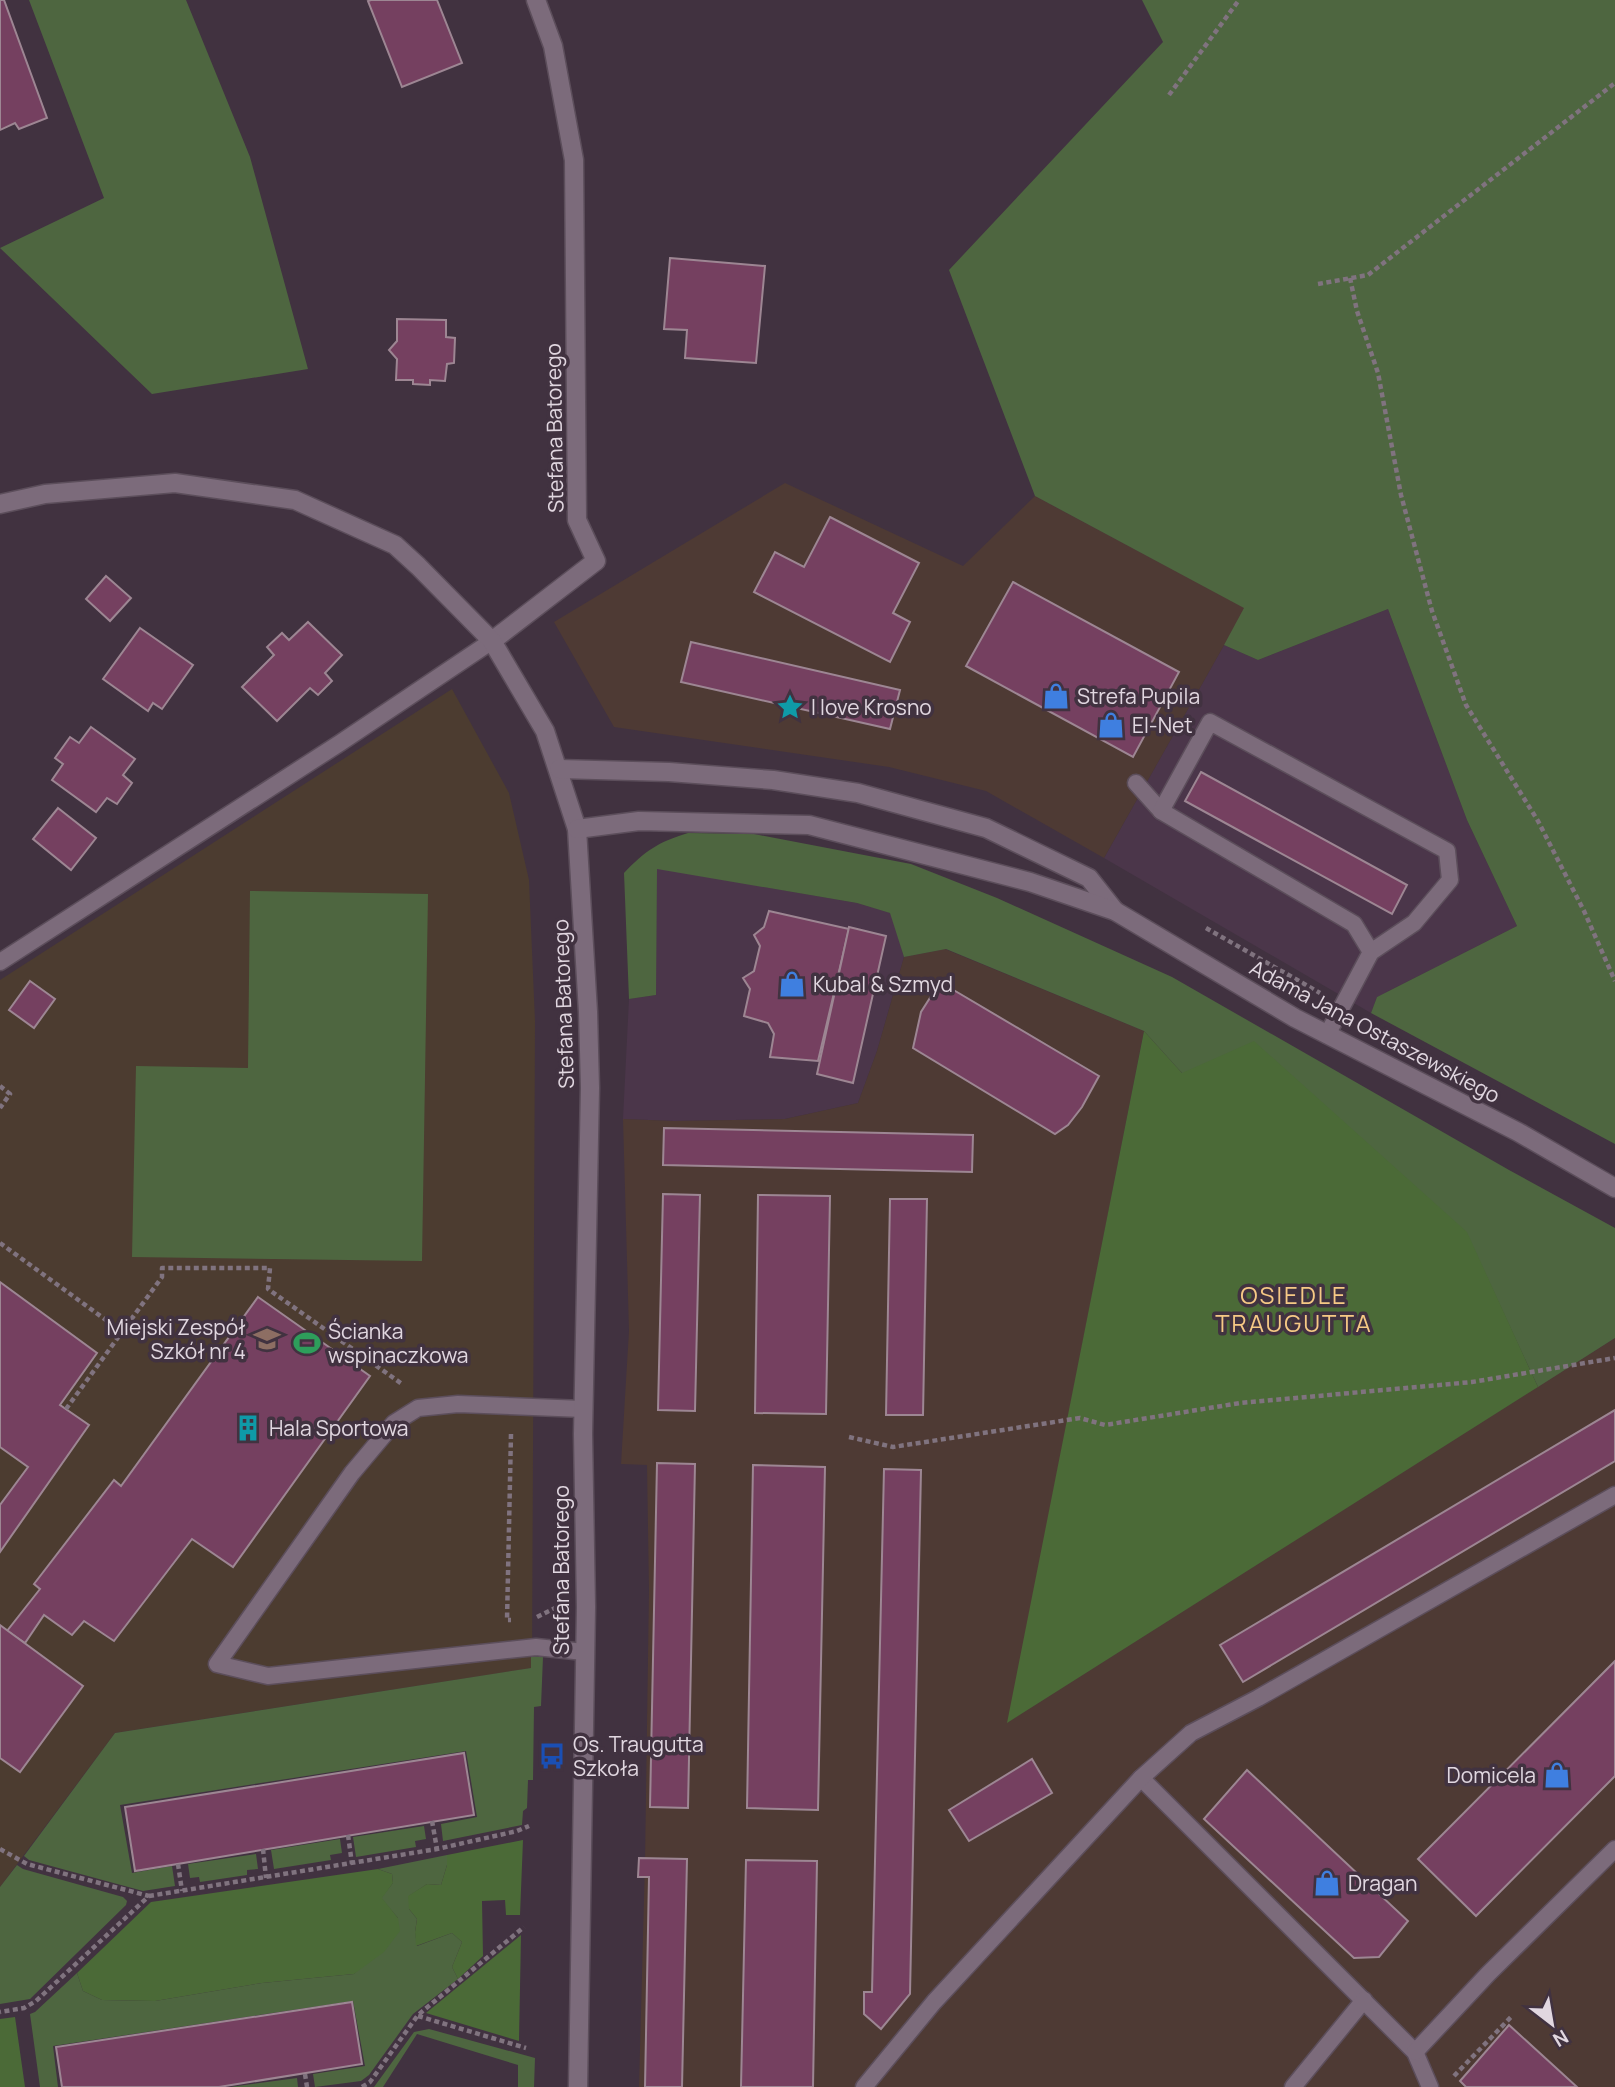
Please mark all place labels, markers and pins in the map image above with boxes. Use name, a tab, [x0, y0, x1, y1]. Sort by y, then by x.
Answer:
shop icon: Strefa Pupila	[1041, 681, 1071, 711]
place label: Strefa Pupila	[1077, 682, 1200, 710]
place icon: I love Krosno	[775, 692, 805, 722]
place label: I love Krosno	[811, 693, 932, 721]
shop icon: El-Net	[1096, 710, 1126, 740]
place label: El-Net	[1132, 711, 1193, 739]
shop icon: Kubal & Szmyd	[777, 969, 807, 999]
place label: Kubal & Szmyd	[813, 970, 953, 998]
place label: Miejski Zespół Szkół nr 4	[106, 1313, 246, 1365]
place label: Ścianka wspinaczkowa	[328, 1317, 468, 1369]
school or university icon: Miejski Zespół Szkół nr 4	[252, 1324, 282, 1354]
sports icon: Ścianka wspinaczkowa	[292, 1328, 322, 1358]
building icon: Hala Sportowa	[233, 1413, 263, 1443]
place label: Hala Sportowa	[269, 1414, 408, 1442]
place label: Os. Traugutta Szkoła	[573, 1730, 704, 1782]
bus stop icon: Os. Traugutta Szkoła	[537, 1741, 567, 1771]
shop icon: Domicela	[1542, 1760, 1572, 1790]
place label: Domicela	[1447, 1761, 1536, 1789]
shop icon: Dragan	[1312, 1868, 1342, 1898]
place label: Dragan	[1348, 1869, 1418, 1897]

